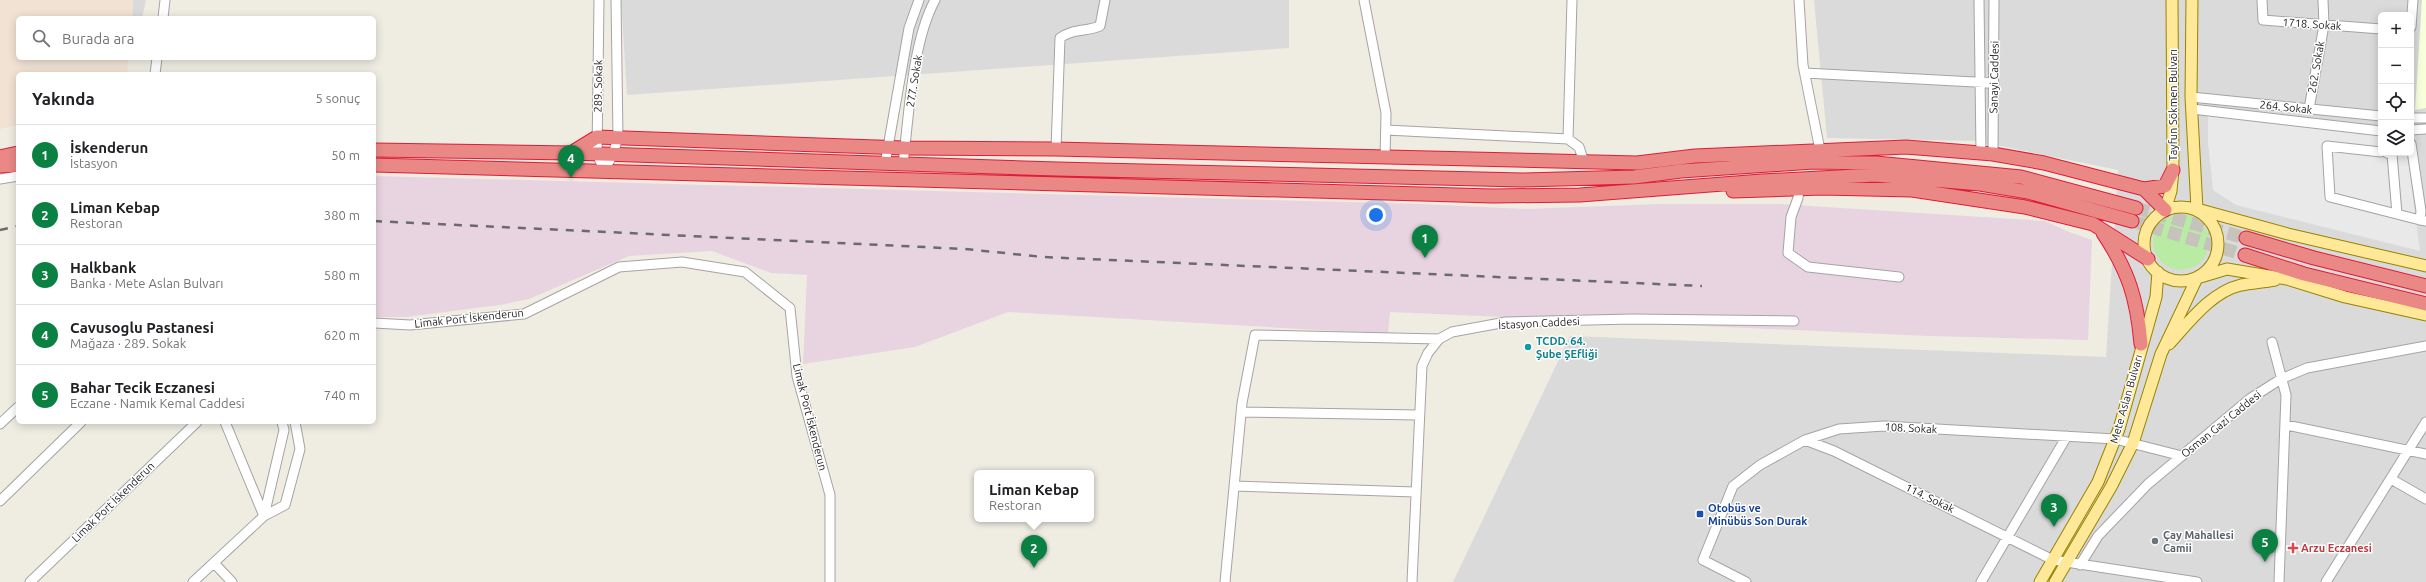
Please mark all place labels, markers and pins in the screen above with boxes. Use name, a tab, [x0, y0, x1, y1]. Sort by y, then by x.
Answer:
pin: 4	[558, 145, 584, 178]
pin: 1	[1412, 225, 1438, 258]
place label: TCDD. 64. Şube ŞEfliği	[1536, 335, 1597, 360]
marker: TCDD. 64. Şube ŞEfliği	[1523, 342, 1533, 352]
pin: 3	[2041, 494, 2067, 527]
place label: Otobüs ve Minübüs Son Durak	[1708, 502, 1808, 527]
marker: Otobüs ve Minübüs Son Durak	[1695, 509, 1705, 519]
place label: Çay Mahallesi Camii	[2163, 529, 2234, 554]
pin: 5	[2252, 529, 2278, 562]
pin: 2	[1021, 535, 1047, 568]
marker: Çay Mahallesi Camii	[2150, 536, 2160, 546]
place label: Arzu Eczanesi	[2301, 542, 2372, 554]
marker: Arzu Eczanesi	[2288, 543, 2298, 553]

